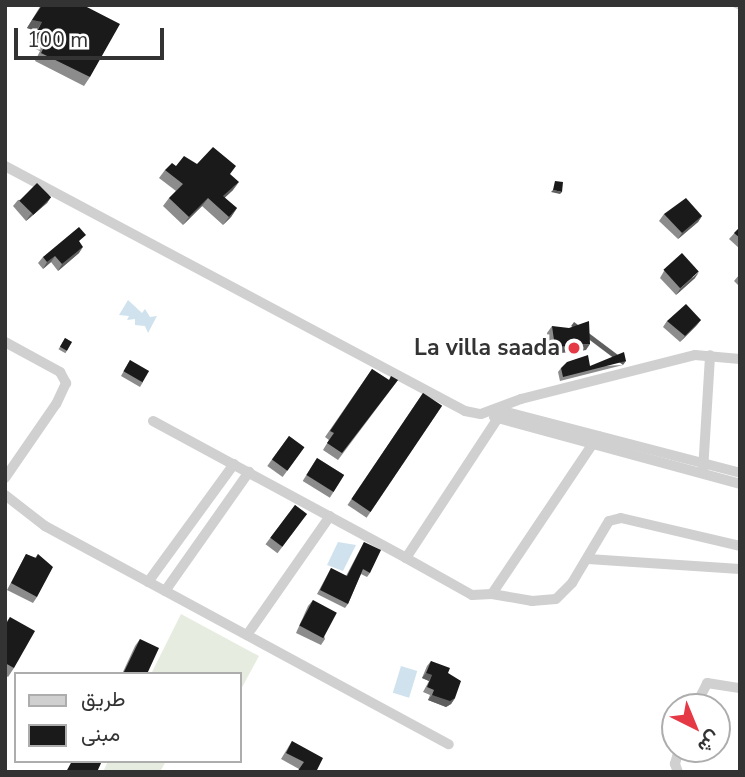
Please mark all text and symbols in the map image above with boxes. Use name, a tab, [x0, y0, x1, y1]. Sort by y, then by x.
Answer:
scale bar	[18, 14, 168, 58]
text: 100 m	[27, 26, 88, 54]
place label: La villa saada	[414, 334, 560, 362]
marker: La villa saada	[566, 340, 582, 356]
legend	[14, 672, 242, 763]
text: طريق	[81, 685, 126, 713]
north arrow	[661, 693, 731, 763]
text: مبنى	[81, 720, 120, 748]
text: ش	[692, 725, 726, 759]

